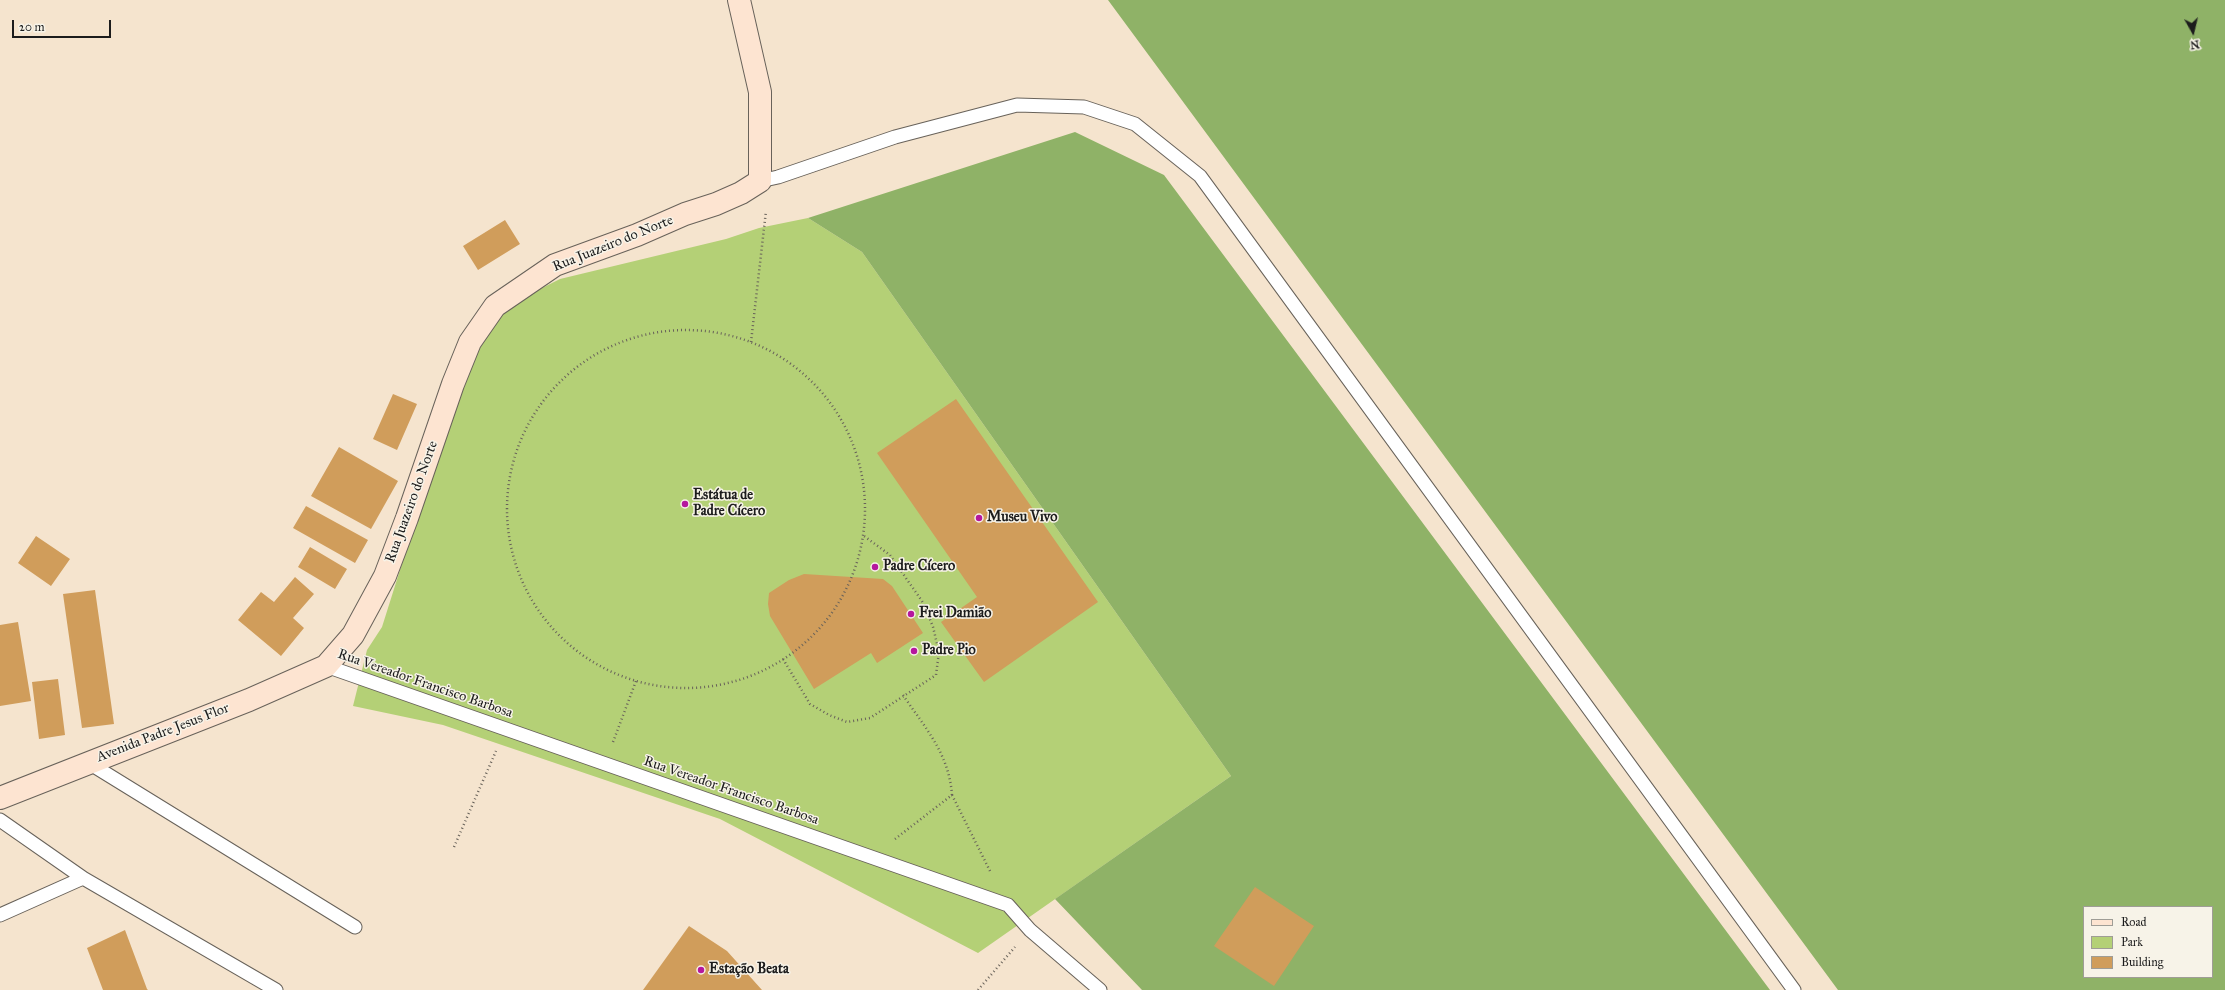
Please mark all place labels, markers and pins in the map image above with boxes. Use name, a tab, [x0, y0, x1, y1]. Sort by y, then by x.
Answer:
place label: Estátua de Padre Cícero	[693, 488, 765, 520]
marker: Estátua de Padre Cícero	[680, 499, 690, 509]
place label: Museu Vivo	[987, 510, 1057, 526]
marker: Museu Vivo	[974, 513, 984, 523]
place label: Padre Cícero	[883, 559, 955, 575]
marker: Padre Cícero	[870, 562, 880, 572]
place label: Frei Damião	[919, 606, 991, 622]
marker: Frei Damião	[906, 609, 916, 619]
place label: Padre Pio	[922, 643, 976, 659]
marker: Padre Pio	[909, 646, 919, 656]
place label: Estação Beata	[709, 962, 789, 978]
marker: Estação Beata	[696, 965, 706, 975]

